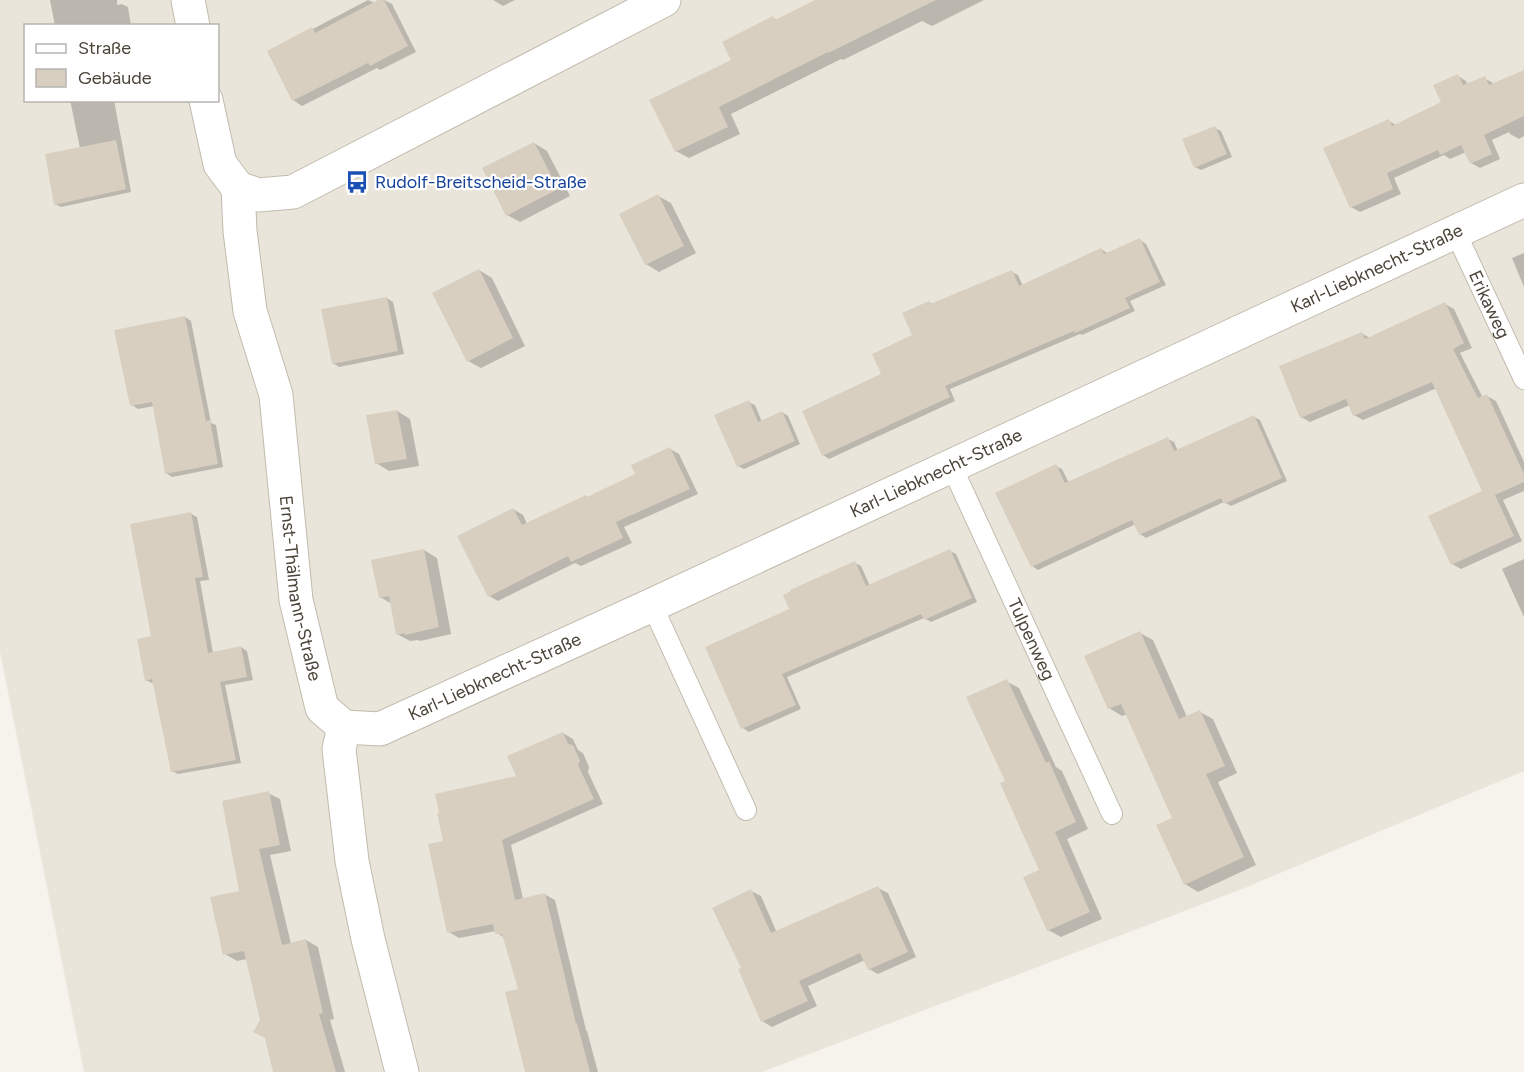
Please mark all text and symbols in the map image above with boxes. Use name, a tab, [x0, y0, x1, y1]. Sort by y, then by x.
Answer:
legend	[24, 24, 219, 102]
text: Straße	[78, 37, 131, 59]
text: Gebäude	[78, 67, 152, 89]
bus stop icon: Rudolf-Breitscheid-Straße	[344, 169, 370, 195]
place label: Rudolf-Breitscheid-Straße	[375, 171, 587, 193]
street label: Karl-Liebknecht-Straße	[1287, 219, 1466, 318]
street label: Erikaweg	[1464, 267, 1515, 342]
street label: Karl-Liebknecht-Straße	[846, 424, 1026, 523]
street label: Ernst-Thälmann-Straße	[275, 494, 326, 683]
street label: Tulpenweg	[1003, 595, 1060, 684]
street label: Karl-Liebknecht-Straße	[405, 628, 585, 726]

